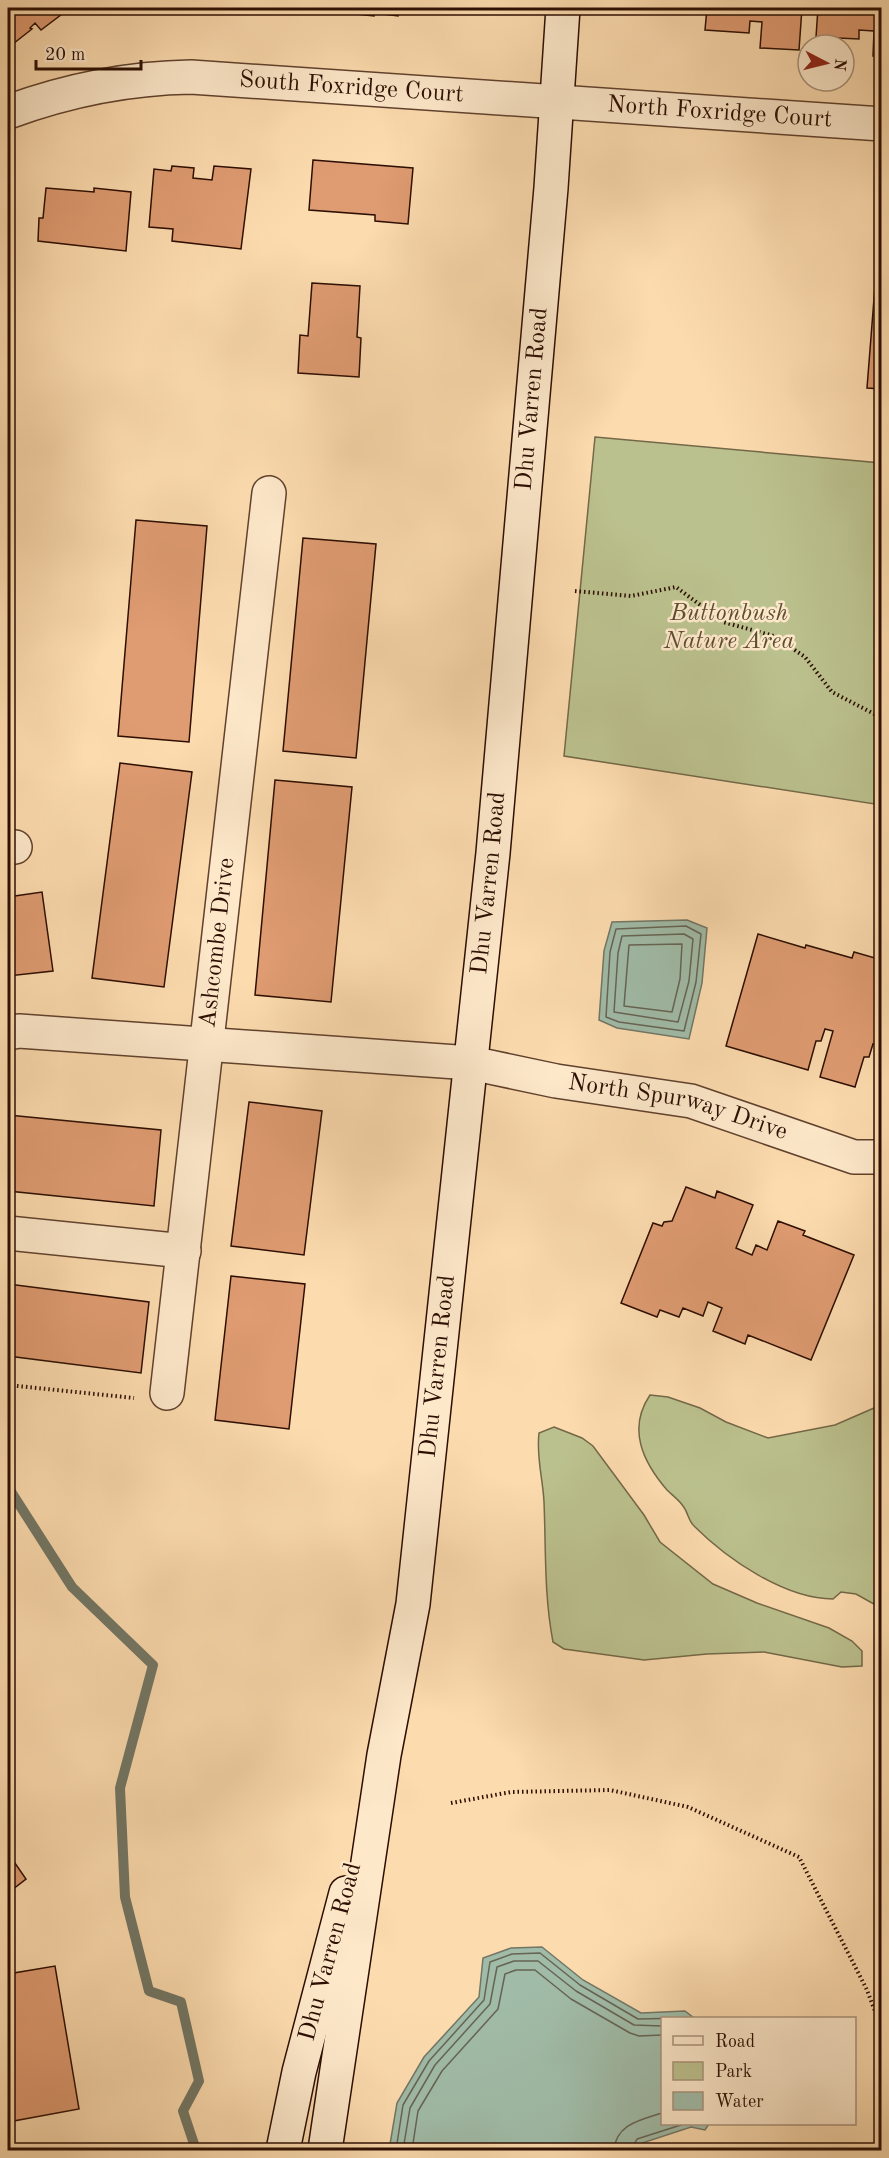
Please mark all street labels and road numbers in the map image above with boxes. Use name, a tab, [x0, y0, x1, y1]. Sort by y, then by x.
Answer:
street label: South Foxridge Court	[238, 68, 464, 108]
street label: North Foxridge Court	[606, 93, 833, 133]
street label: Dhu Varren Road	[513, 307, 553, 492]
street label: Dhu Varren Road	[468, 791, 510, 976]
street label: Ashcombe Drive	[196, 857, 240, 1029]
street label: North Spurway Drive	[566, 1071, 790, 1145]
street label: Dhu Varren Road	[417, 1274, 460, 1459]
street label: Dhu Varren Road	[296, 1860, 366, 2044]

